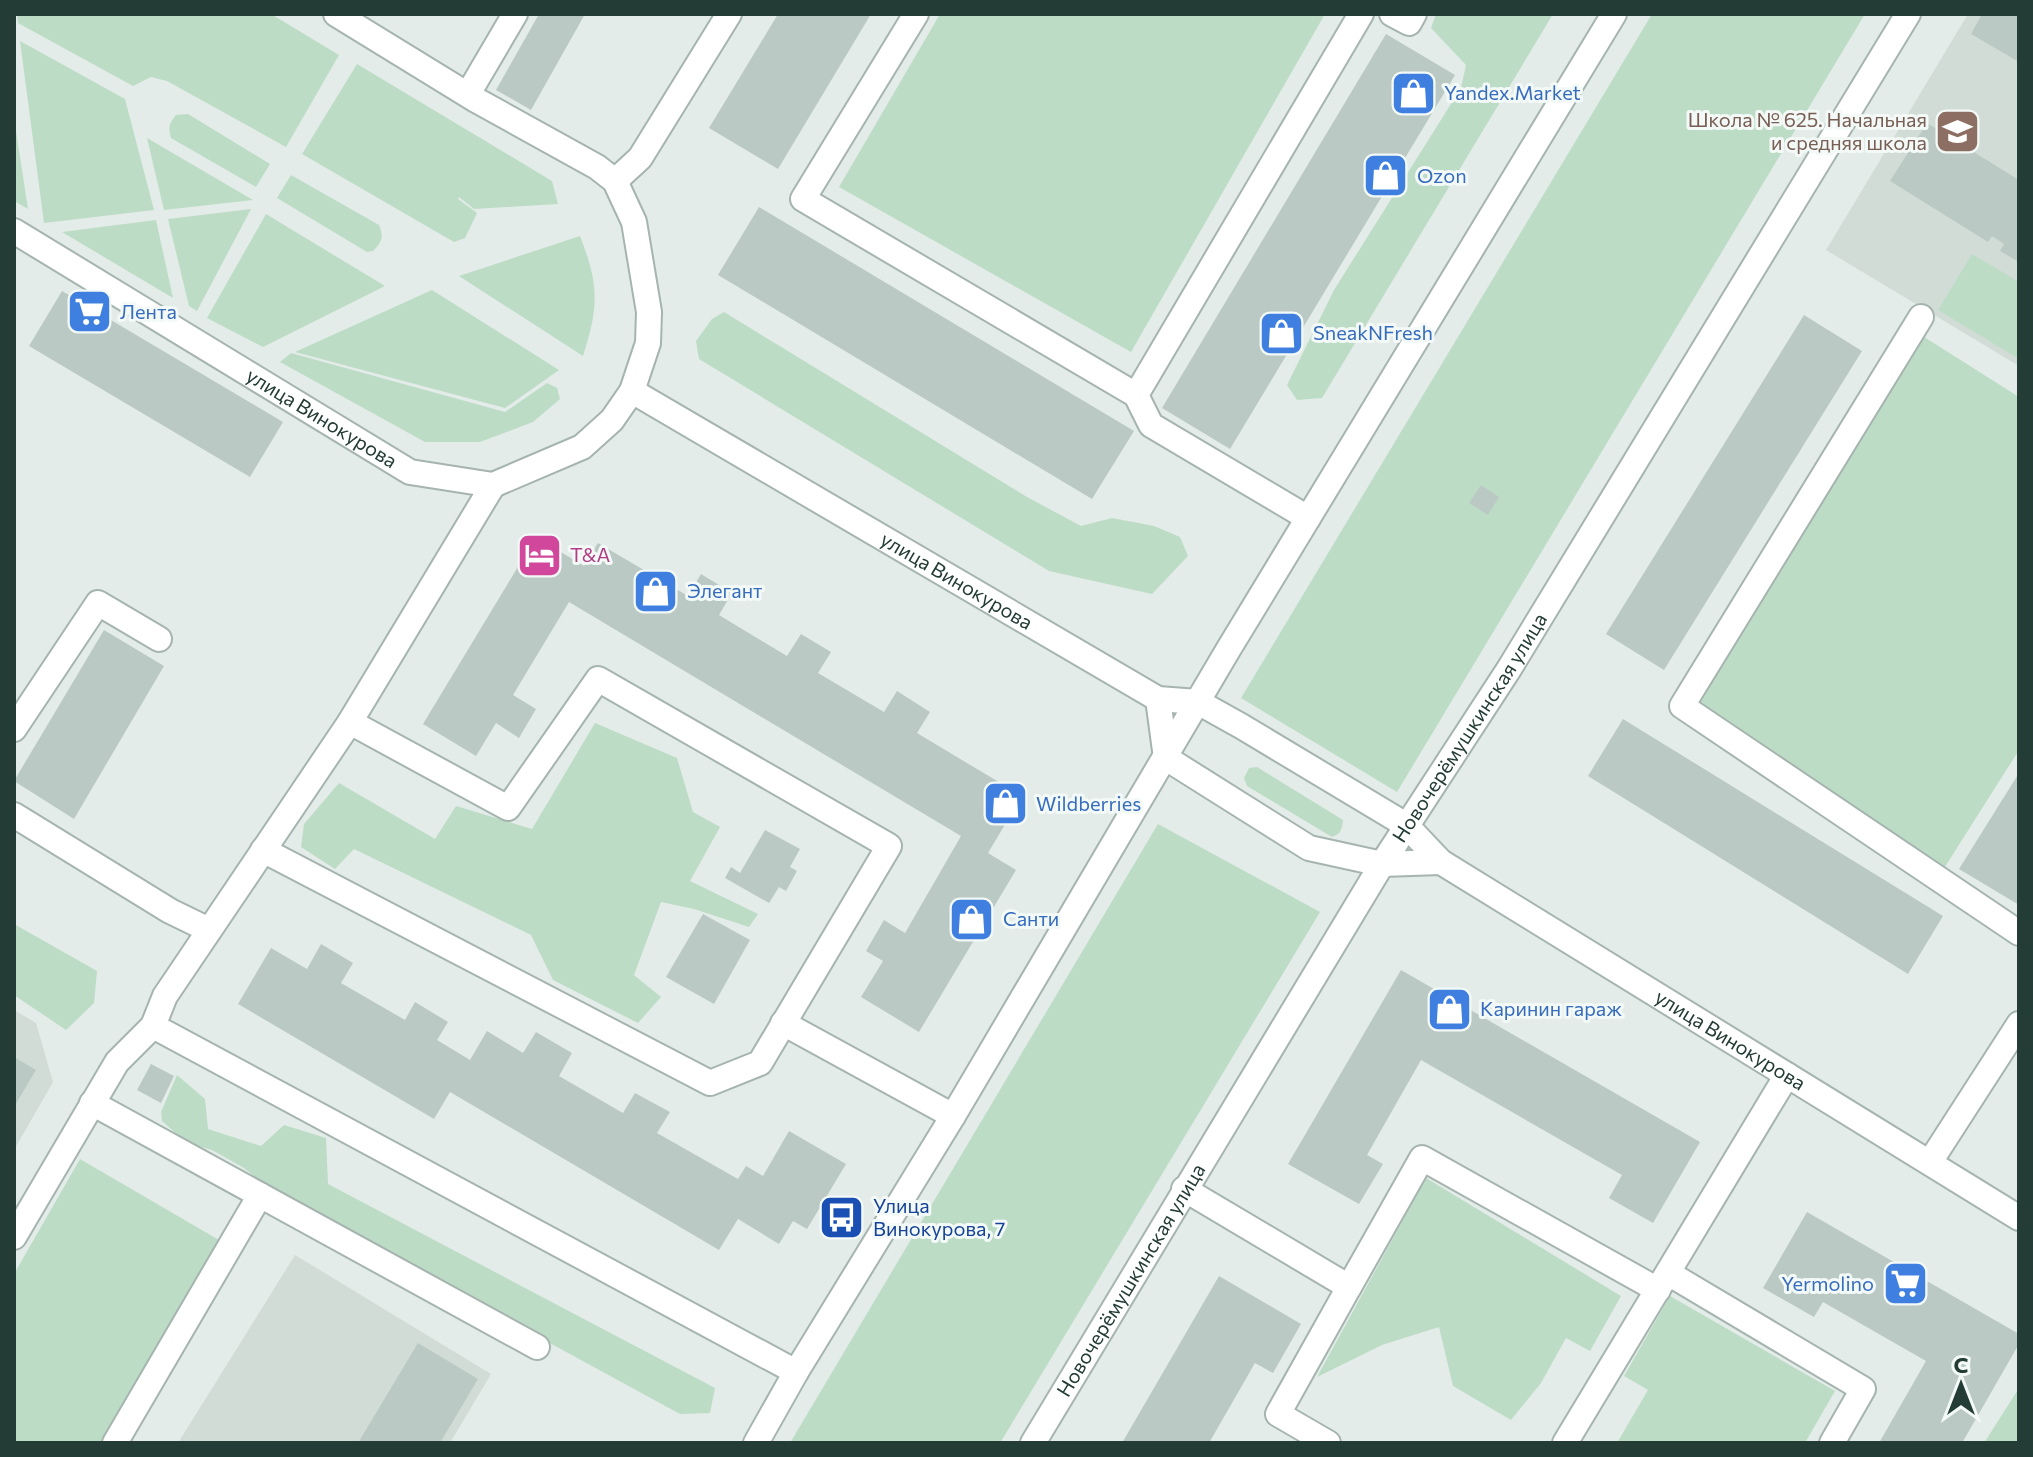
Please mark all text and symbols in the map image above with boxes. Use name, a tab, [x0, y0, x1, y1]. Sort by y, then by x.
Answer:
shop icon: Yandex.Market	[1389, 69, 1437, 117]
place label: Yandex.Market	[1444, 80, 1581, 104]
place label: Школа № 625. Начальная и средняя школа	[1688, 107, 1927, 154]
school or university icon: Школа № 625. Начальная и средняя школа	[1934, 108, 1982, 156]
shop icon: Ozon	[1362, 152, 1410, 200]
place label: Ozon	[1417, 163, 1467, 187]
supermarket icon: Лента	[65, 288, 113, 336]
place label: Лента	[120, 299, 177, 323]
shop icon: SneakNFresh	[1258, 309, 1306, 357]
place label: SneakNFresh	[1313, 320, 1433, 344]
street label: улица Винокурова	[242, 362, 402, 472]
street label: улица Винокурова	[877, 526, 1037, 634]
hotel icon: T&A	[515, 531, 563, 579]
place label: T&A	[570, 542, 611, 566]
shop icon: Элегант	[632, 567, 680, 615]
place label: Элегант	[687, 578, 763, 602]
street label: Новочерёмушкинская улица	[1386, 608, 1551, 846]
shop icon: Wildberries	[981, 780, 1029, 828]
place label: Wildberries	[1036, 791, 1141, 815]
shop icon: Санти	[948, 895, 996, 943]
place label: Санти	[1003, 906, 1059, 930]
street label: улица Винокурова	[1651, 984, 1810, 1095]
shop icon: Каринин гараж	[1425, 985, 1473, 1033]
place label: Каринин гараж	[1480, 996, 1622, 1020]
street label: Новочерёмушкинская улица	[1051, 1159, 1210, 1401]
bus stop icon: Улица Винокурова, 7	[818, 1193, 866, 1241]
place label: Улица Винокурова, 7	[873, 1193, 1005, 1240]
supermarket icon: Yermolino	[1881, 1260, 1929, 1308]
place label: Yermolino	[1781, 1271, 1874, 1295]
north arrow	[1921, 1345, 2001, 1425]
text: С	[1953, 1351, 1969, 1378]

